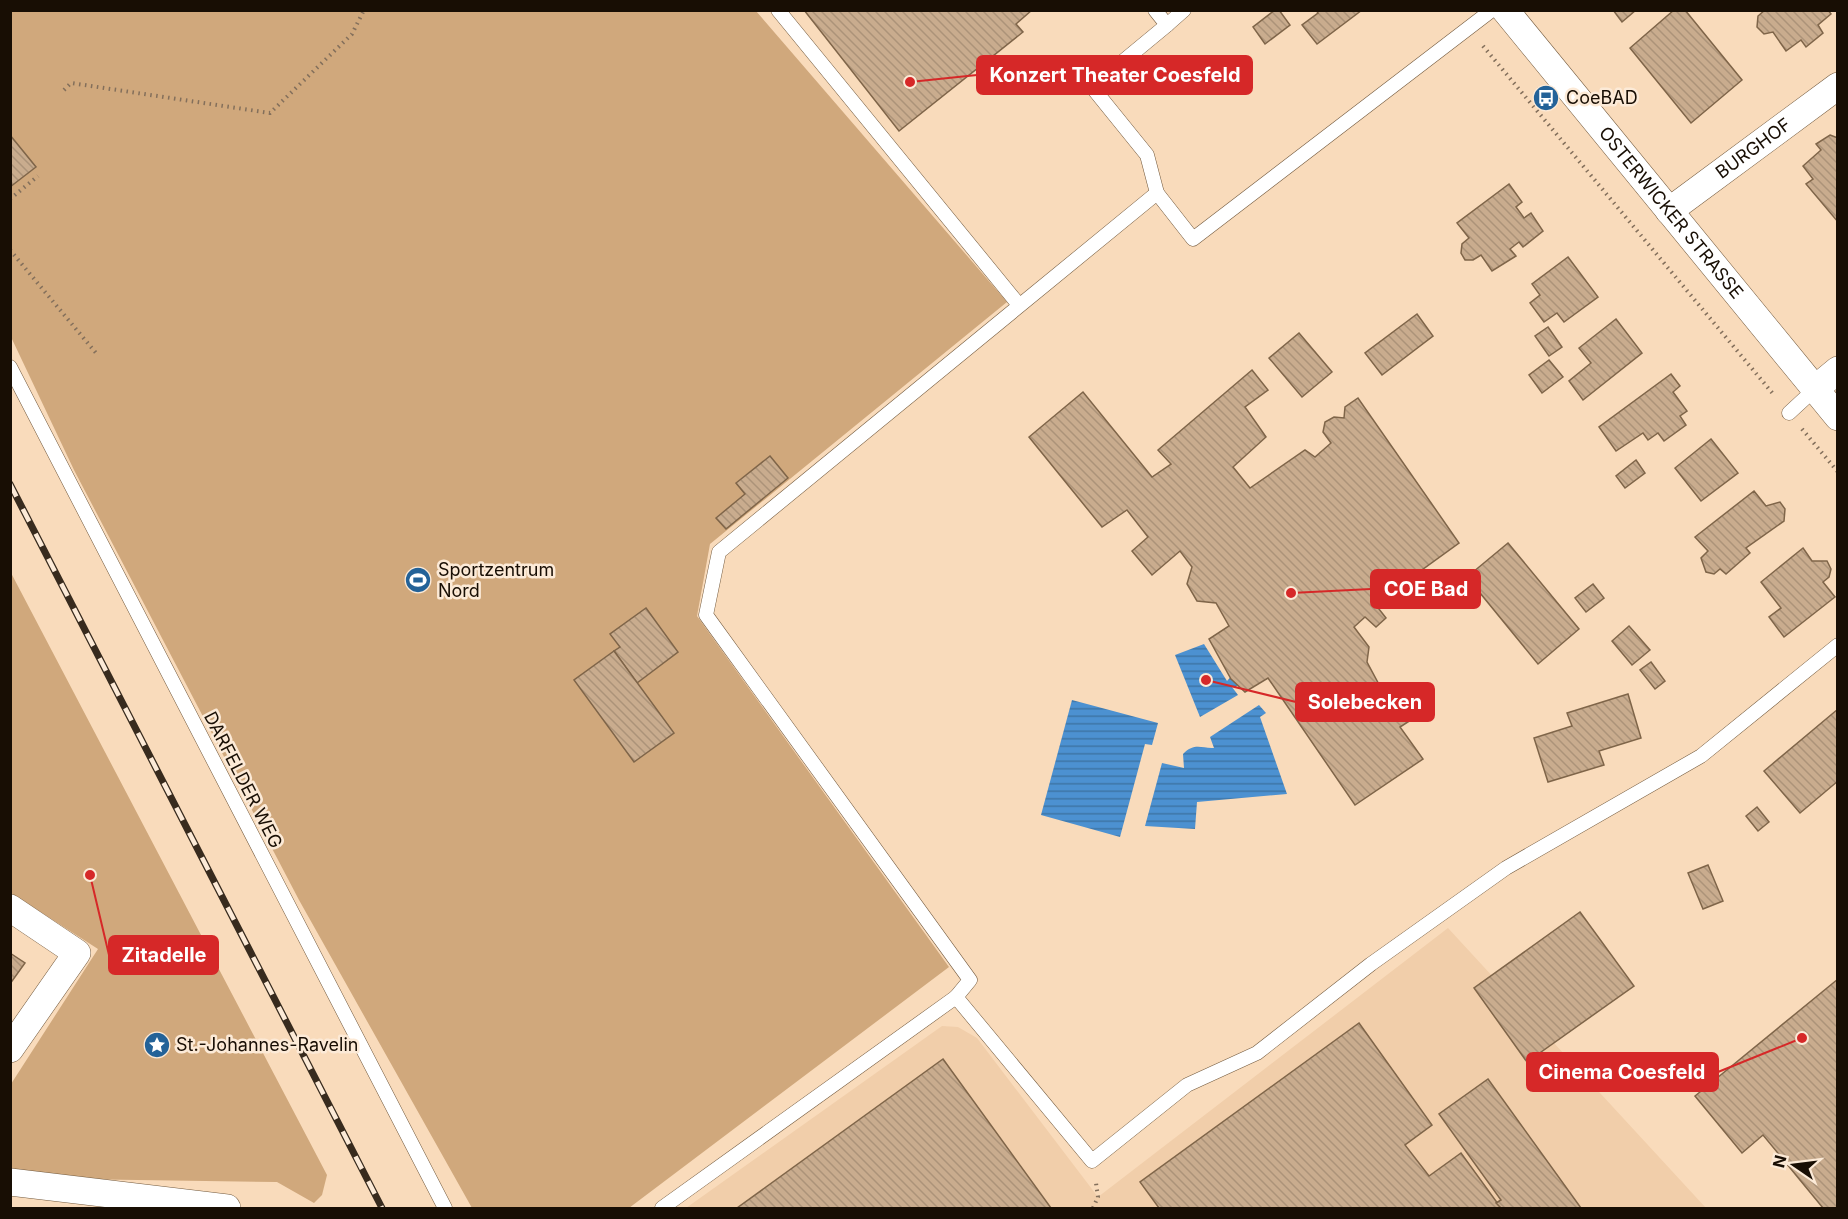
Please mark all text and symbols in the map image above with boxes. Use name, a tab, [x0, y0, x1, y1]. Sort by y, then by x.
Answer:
callout: Konzert Theater Coesfeld	[977, 56, 1252, 94]
text: Konzert Theater Coesfeld	[990, 63, 1240, 87]
bus stop icon: CoeBAD	[1531, 83, 1561, 113]
place label: CoeBAD	[1566, 87, 1638, 108]
street label: BURGHOF	[1711, 114, 1795, 183]
street label: OSTERWICKER STRASSE	[1595, 122, 1748, 303]
place label: Sportzentrum Nord	[438, 559, 554, 601]
sports icon: Sportzentrum Nord	[403, 565, 433, 595]
callout: COE Bad	[1371, 570, 1480, 608]
text: COE Bad	[1384, 577, 1468, 601]
callout: Solebecken	[1296, 683, 1434, 721]
text: Solebecken	[1308, 690, 1422, 714]
street label: DARFELDER WEG	[200, 708, 287, 852]
callout: Zitadelle	[109, 936, 218, 974]
text: Zitadelle	[121, 943, 207, 967]
place icon: St.-Johannes-Ravelin	[142, 1030, 172, 1060]
place label: St.-Johannes-Ravelin	[176, 1034, 358, 1055]
callout: Cinema Coesfeld	[1527, 1053, 1718, 1091]
text: Cinema Coesfeld	[1539, 1060, 1705, 1084]
north arrow	[1764, 1135, 1824, 1195]
text: N	[1768, 1153, 1791, 1170]

